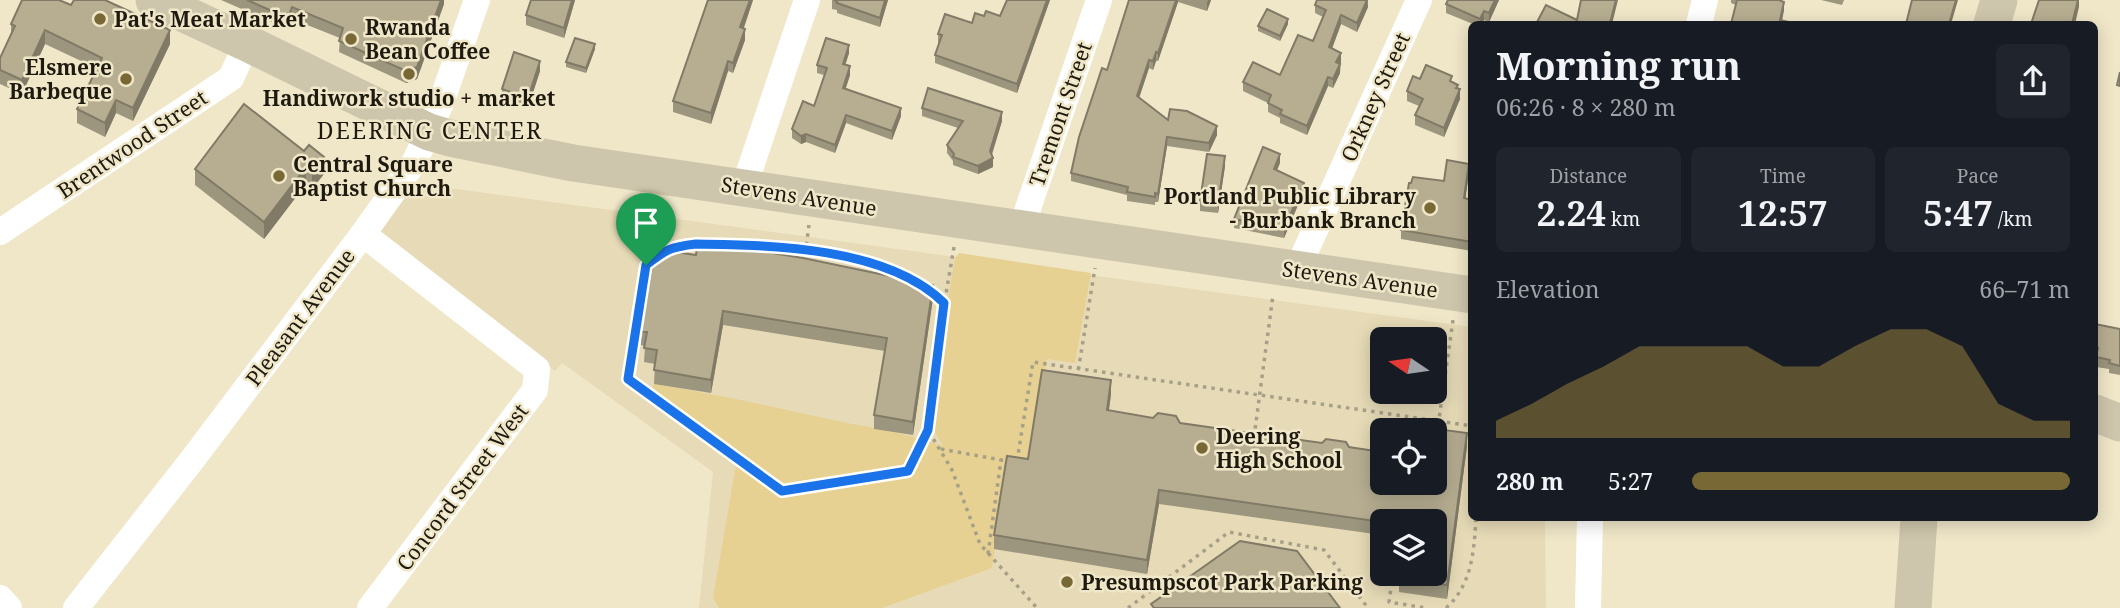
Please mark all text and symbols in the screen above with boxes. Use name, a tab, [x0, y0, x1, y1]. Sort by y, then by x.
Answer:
place label: Pat's Meat Market	[114, 5, 306, 33]
marker: Pat's Meat Market	[92, 11, 108, 27]
place label: Rwanda Bean Coffee	[365, 13, 490, 65]
street label: Orkney Street	[1334, 28, 1416, 166]
marker: Rwanda Bean Coffee	[343, 31, 359, 47]
street label: Tremont Street	[1022, 38, 1098, 190]
text: Morning run	[1496, 39, 1741, 91]
button: share	[1996, 44, 2070, 118]
place label: Elsmere Barbeque	[9, 53, 112, 105]
marker: Handiwork studio + market	[401, 66, 417, 82]
marker: Elsmere Barbeque	[118, 71, 134, 87]
street label: Brentwood Street	[52, 83, 212, 205]
place label: Handiwork studio + market	[263, 84, 556, 112]
text: 06:26 · 8 × 280 m	[1496, 91, 1676, 123]
district label: DEERING CENTER	[317, 114, 543, 146]
place label: Central Square Baptist Church	[293, 150, 453, 202]
text: Distance	[1550, 163, 1627, 189]
text: Time	[1760, 163, 1806, 189]
text: Pace	[1957, 163, 1999, 189]
marker: Central Square Baptist Church	[271, 168, 287, 184]
street label: Stevens Avenue	[719, 170, 879, 222]
place label: Portland Public Library - Burbank Branch	[1164, 182, 1417, 234]
text: 2.24	[1537, 189, 1606, 236]
text: 12:57	[1738, 189, 1828, 236]
text: 5:47	[1923, 189, 1993, 236]
pin	[616, 193, 676, 265]
marker: Portland Public Library - Burbank Branch	[1422, 200, 1438, 216]
icon: arrive	[627, 204, 665, 242]
text: km	[1606, 206, 1640, 232]
text: /km	[1993, 206, 2032, 232]
street label: Pleasant Avenue	[239, 243, 361, 391]
street label: Stevens Avenue	[1280, 254, 1440, 304]
text: Elevation	[1496, 273, 1600, 305]
text: 66–71 m	[1979, 273, 2070, 305]
north arrow	[1370, 327, 1447, 404]
map controls	[1370, 327, 1447, 586]
street label: Concord Street West	[390, 398, 534, 576]
button: locate	[1370, 418, 1447, 495]
place label: Deering High School	[1216, 422, 1343, 474]
marker: Deering High School	[1194, 440, 1210, 456]
text: 280 m	[1496, 465, 1564, 497]
text: 5:27	[1608, 465, 1653, 497]
button: layers	[1370, 509, 1447, 586]
place label: Presumpscot Park Parking	[1081, 568, 1363, 596]
marker: Presumpscot Park Parking	[1059, 574, 1075, 590]

